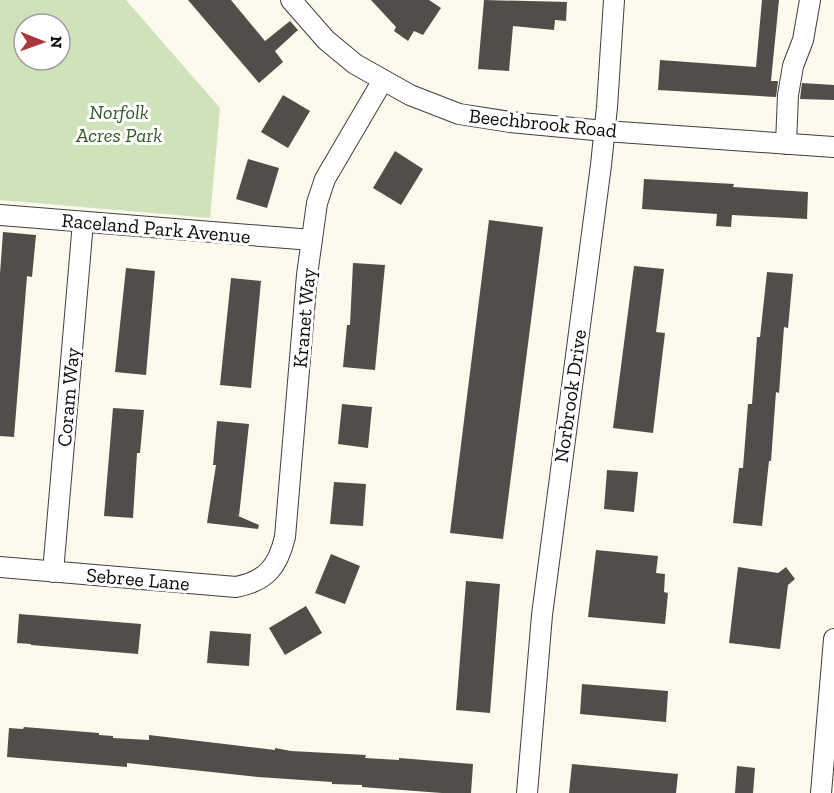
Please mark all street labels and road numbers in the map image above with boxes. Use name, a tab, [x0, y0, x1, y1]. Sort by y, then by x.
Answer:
street label: Beechbrook Road	[468, 103, 618, 143]
street label: Raceland Park Avenue	[61, 208, 251, 248]
street label: Kranet Way	[288, 266, 320, 369]
street label: Norbrook Drive	[549, 328, 591, 464]
street label: Coram Way	[52, 346, 84, 448]
street label: Sebree Lane	[85, 563, 191, 595]

